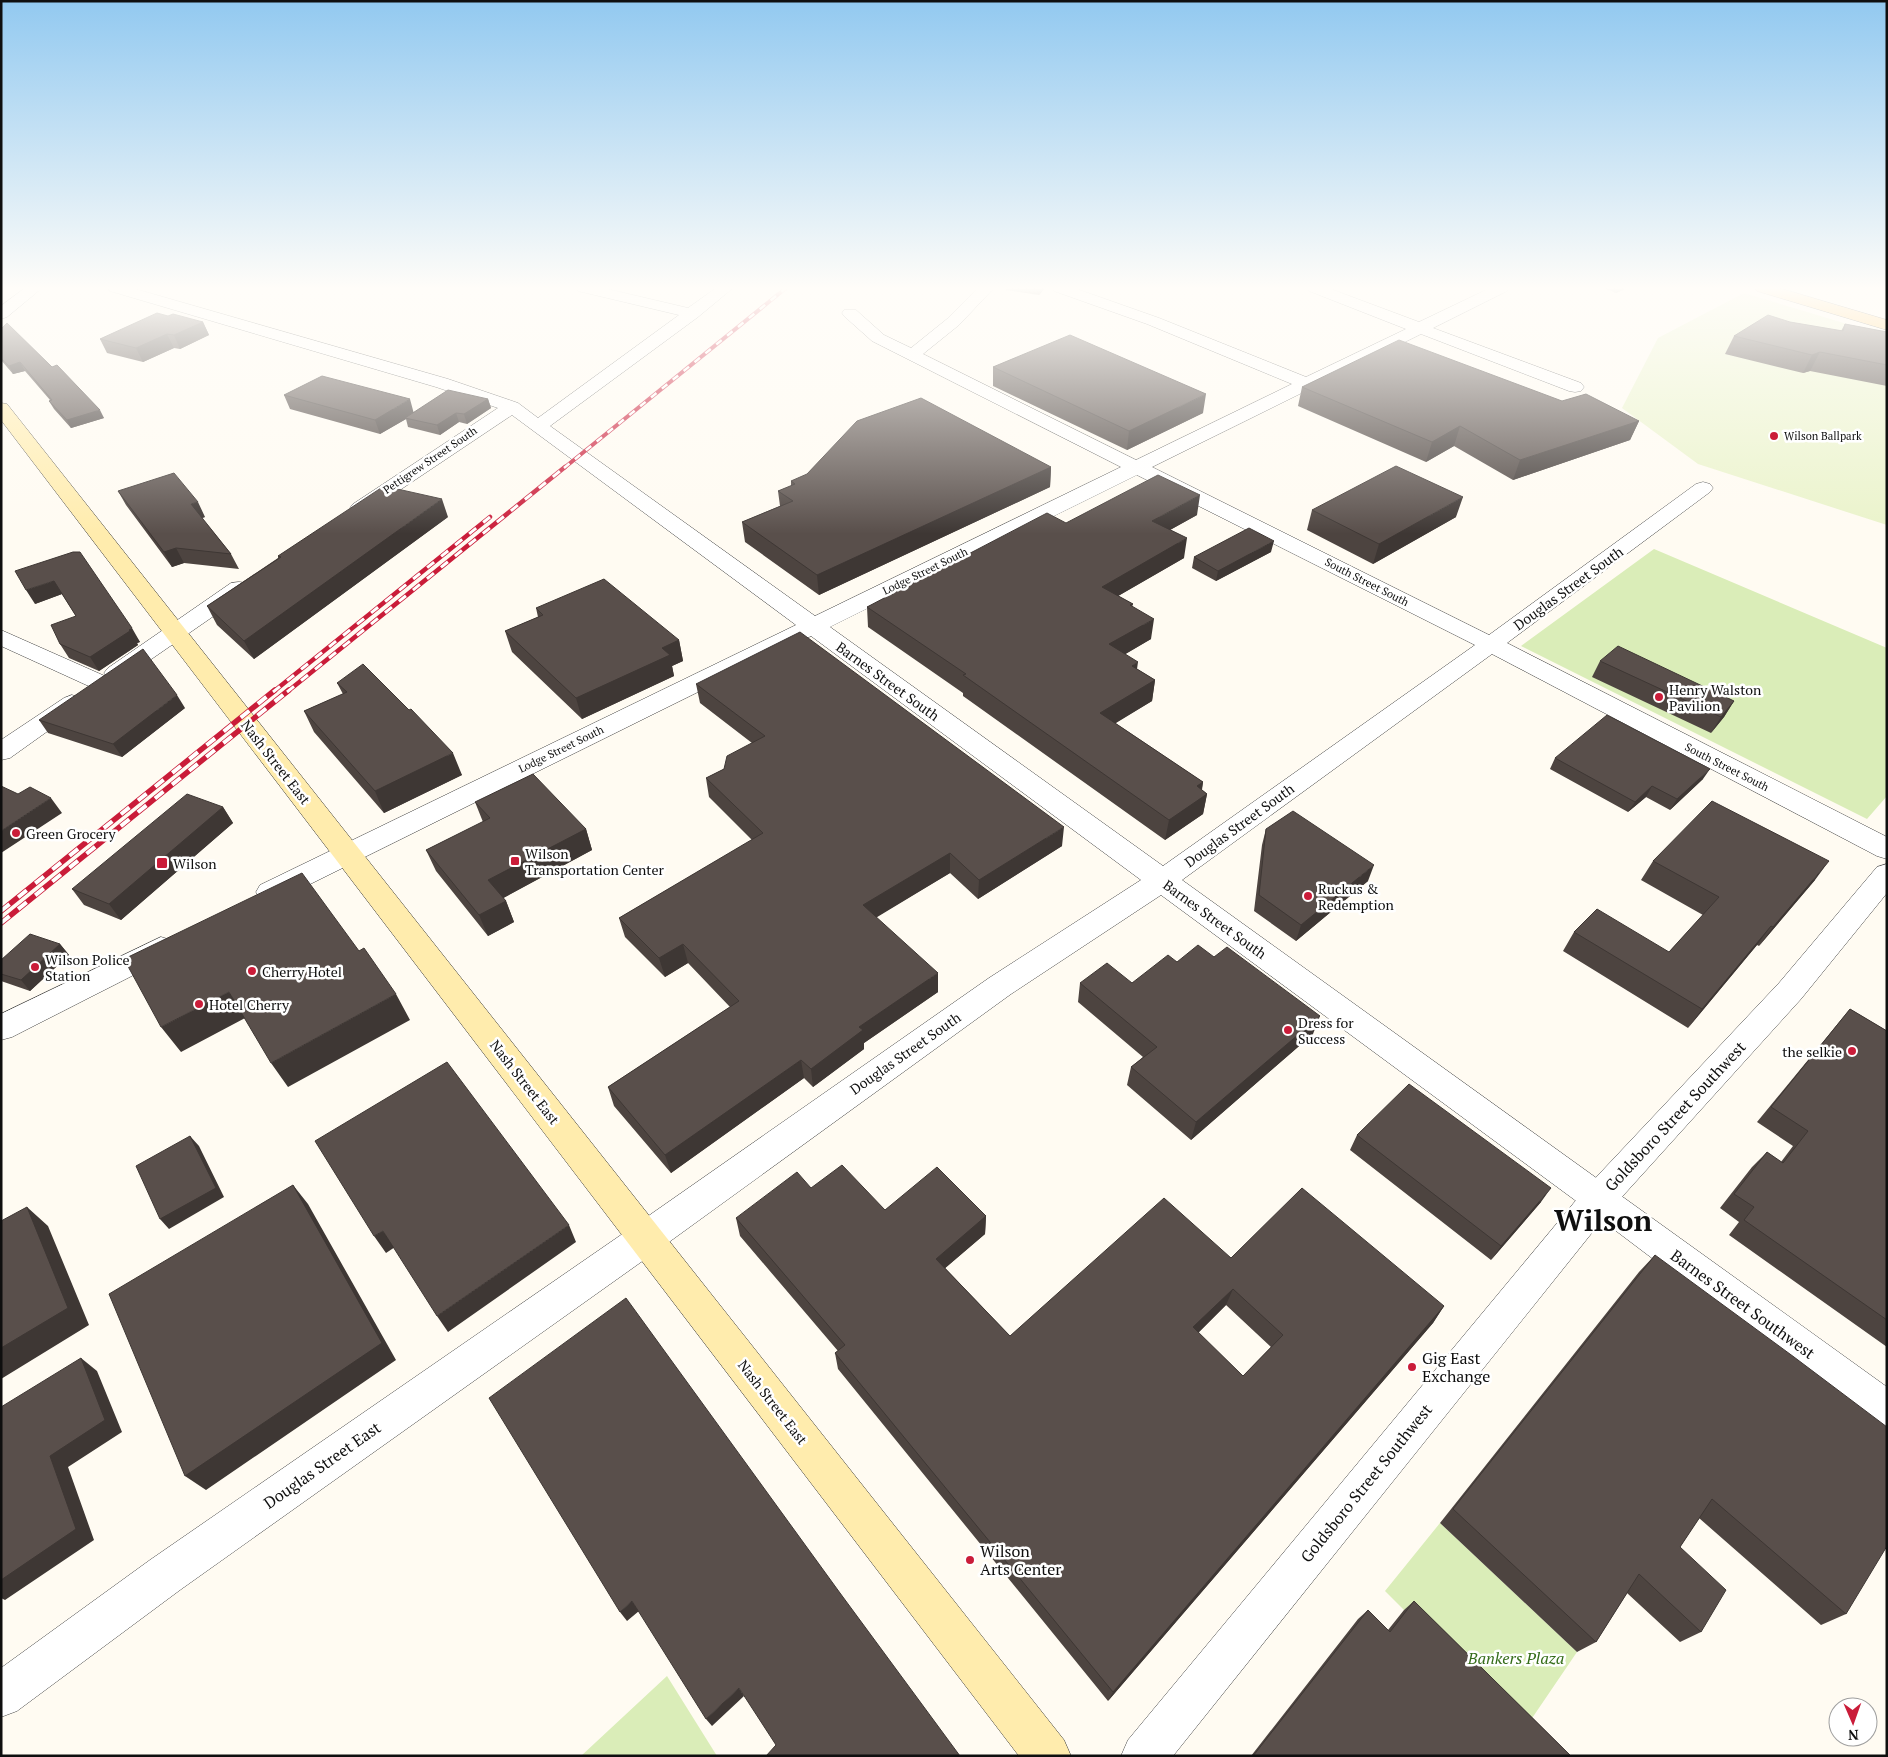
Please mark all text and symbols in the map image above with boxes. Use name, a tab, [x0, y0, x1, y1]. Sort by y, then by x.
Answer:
street label: Pettigrew Street South	[380, 423, 480, 497]
place label: Wilson Ballpark	[1784, 429, 1862, 443]
marker: Wilson Ballpark	[1768, 430, 1780, 442]
street label: Douglas Street South	[1509, 542, 1627, 634]
street label: Lodge Street South	[880, 544, 970, 598]
street label: South Street South	[1323, 555, 1412, 609]
street label: Barnes Street South	[833, 637, 943, 725]
place label: Henry Walston Pavilion	[1669, 680, 1762, 715]
marker: Henry Walston Pavilion	[1653, 691, 1665, 703]
street label: Nash Street East	[237, 716, 315, 809]
street label: Lodge Street South	[516, 722, 606, 776]
street label: South Street South	[1683, 740, 1772, 794]
street label: Douglas Street South	[1180, 779, 1298, 871]
place label: Green Grocery	[26, 824, 116, 843]
marker: Green Grocery	[10, 827, 22, 839]
place label: Wilson Transportation Center	[525, 844, 665, 879]
place label: Wilson	[173, 854, 217, 873]
marker: Wilson Transportation Center	[509, 855, 521, 867]
marker: Wilson	[155, 856, 169, 870]
street label: Barnes Street South	[1160, 875, 1270, 963]
place label: Ruckus & Redemption	[1318, 879, 1395, 914]
marker: Ruckus & Redemption	[1302, 890, 1314, 902]
place label: Wilson Police Station	[45, 950, 129, 985]
marker: Wilson Police Station	[29, 961, 41, 973]
place label: Cherry Hotel	[262, 962, 342, 981]
marker: Cherry Hotel	[246, 965, 258, 977]
place label: Hotel Cherry	[209, 995, 290, 1014]
marker: Hotel Cherry	[193, 998, 205, 1010]
street label: Douglas Street South	[846, 1008, 964, 1098]
place label: Dress for Success	[1298, 1013, 1354, 1048]
marker: Dress for Success	[1282, 1024, 1294, 1036]
street label: Nash Street East	[486, 1036, 564, 1129]
street label: Goldsboro Street Southwest	[1600, 1036, 1751, 1196]
place label: the selkie	[1782, 1042, 1842, 1061]
marker: the selkie	[1846, 1045, 1858, 1057]
district label: Wilson	[1554, 1201, 1652, 1239]
street label: Barnes Street Southwest	[1666, 1244, 1820, 1364]
place label: Gig East Exchange	[1422, 1347, 1490, 1387]
street label: Nash Street East	[734, 1356, 812, 1449]
marker: Gig East Exchange	[1406, 1361, 1418, 1373]
street label: Goldsboro Street Southwest	[1295, 1399, 1437, 1567]
street label: Douglas Street East	[259, 1416, 385, 1514]
place label: Wilson Arts Center	[980, 1540, 1062, 1580]
marker: Wilson Arts Center	[964, 1554, 976, 1566]
park label: Bankers Plaza	[1467, 1647, 1564, 1669]
north arrow	[1828, 1697, 1878, 1747]
text: N	[1847, 1726, 1859, 1745]

